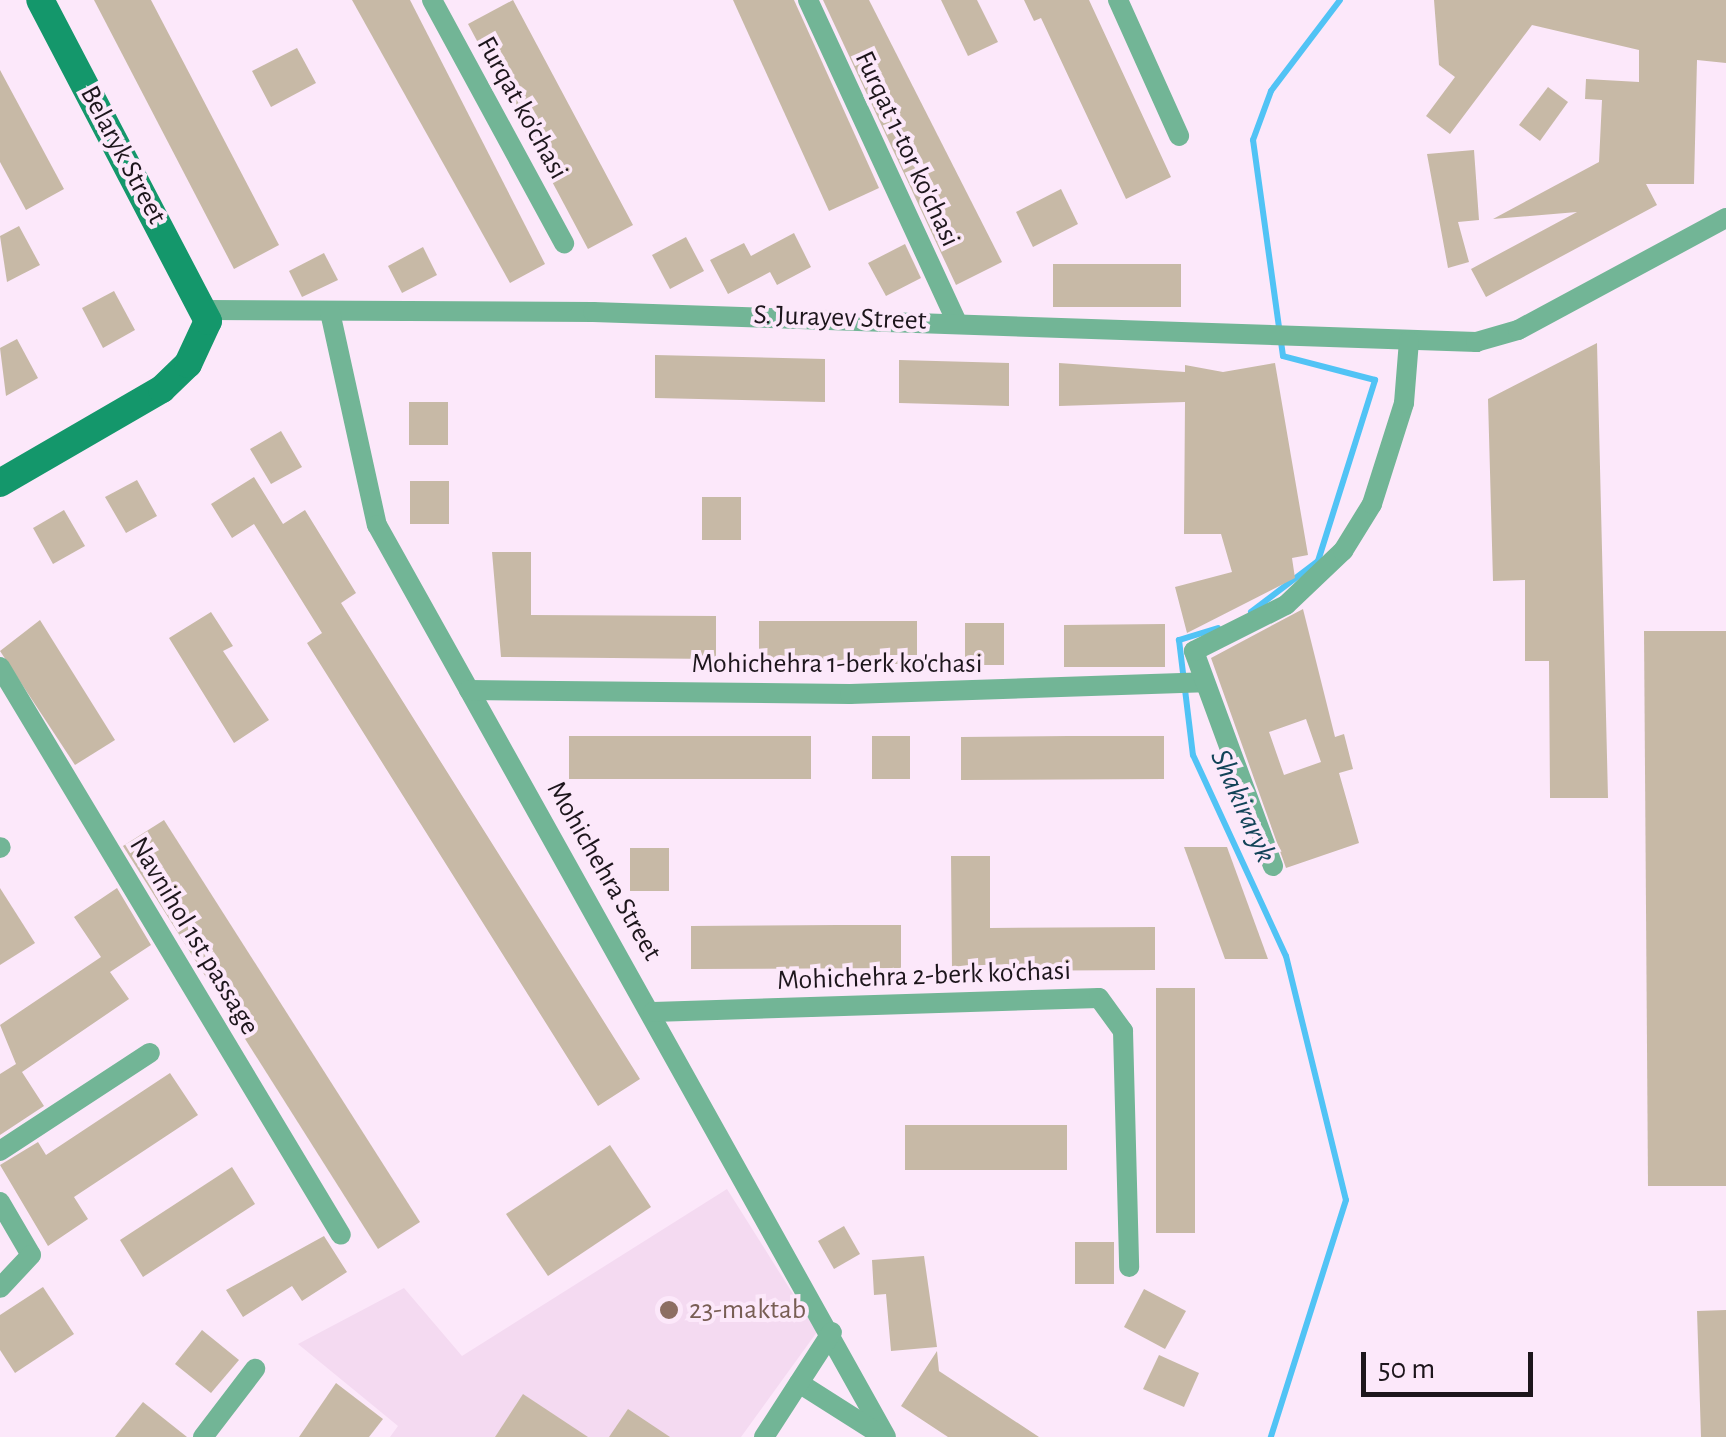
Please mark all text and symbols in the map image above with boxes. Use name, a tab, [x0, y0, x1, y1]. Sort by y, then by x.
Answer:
street label: Furqat ko'chasi	[469, 31, 575, 185]
street label: Furqat 1-tor ko'chasi	[847, 46, 967, 252]
street label: Belaryk Street	[73, 80, 173, 230]
street label: S. Jurayev Street	[753, 298, 927, 338]
street label: Mohichehra 1-berk ko'chasi	[691, 647, 983, 681]
water label: Shakiraryk	[1202, 744, 1284, 868]
street label: Mohichehra Street	[539, 775, 669, 967]
street label: Navnihol 1st passage	[122, 831, 266, 1041]
street label: Mohichehra 2-berk ko'chasi	[776, 954, 1072, 998]
place label: 23-maktab	[689, 1293, 806, 1327]
marker: 23-maktab	[658, 1299, 680, 1321]
scale bar	[1366, 1332, 1538, 1394]
text: 50 m	[1378, 1354, 1435, 1384]

